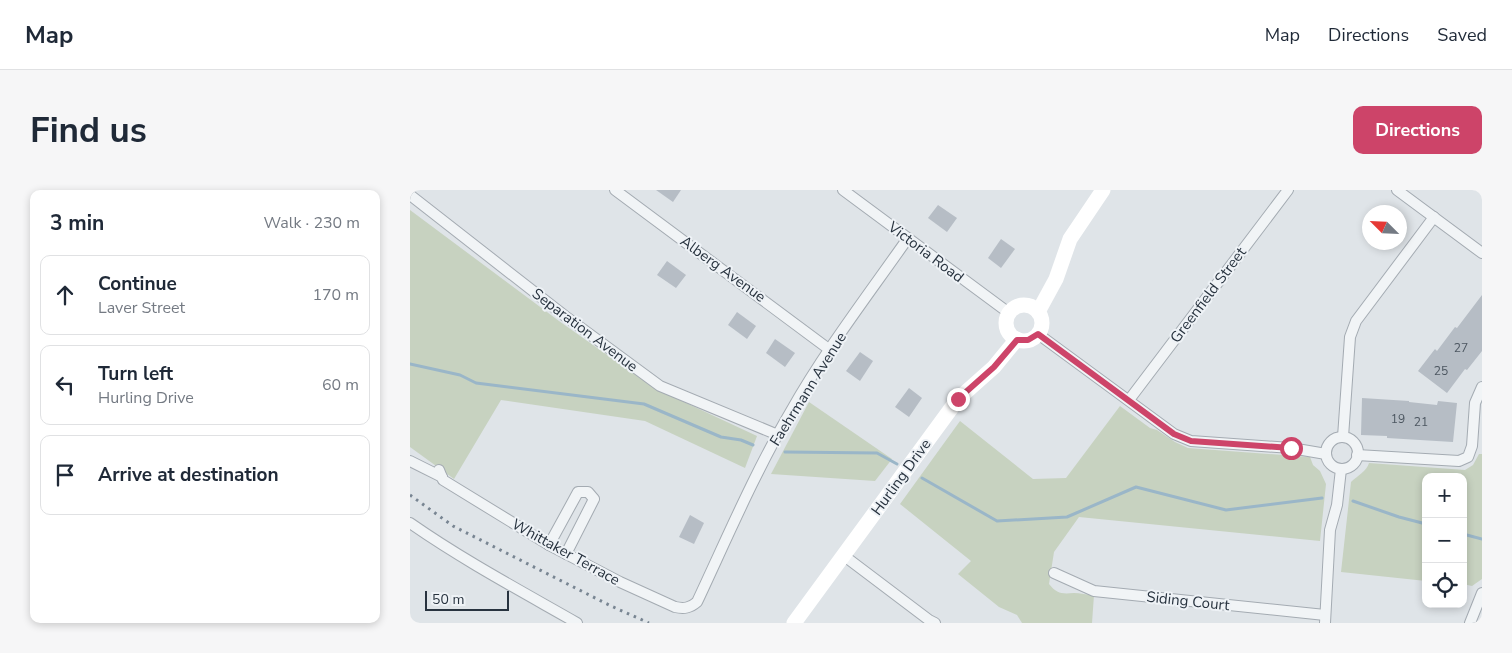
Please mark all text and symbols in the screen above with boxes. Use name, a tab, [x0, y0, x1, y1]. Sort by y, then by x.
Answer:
text: Map	[25, 19, 73, 51]
text: Map	[1265, 23, 1300, 47]
text: Directions	[1328, 23, 1409, 47]
text: Saved	[1437, 23, 1487, 47]
button: Directions	[1353, 106, 1482, 154]
text: Find us	[30, 107, 147, 154]
north arrow	[1362, 205, 1407, 250]
text: 3 min	[50, 209, 104, 237]
text: Walk · 230 m	[264, 212, 360, 234]
street label: Victoria Road	[883, 216, 968, 287]
street label: Alberg Avenue	[676, 231, 770, 307]
street label: Greenfield Street	[1165, 243, 1251, 347]
text: Continue	[98, 271, 177, 297]
icon: ahead	[51, 281, 79, 309]
text: 170 m	[312, 284, 359, 306]
street label: Separation Avenue	[528, 284, 642, 376]
text: Laver Street	[98, 297, 185, 319]
street label: Faehrmann Avenue	[765, 328, 851, 450]
house number: 27	[1454, 340, 1468, 356]
text: Turn left	[98, 361, 173, 387]
house number: 25	[1434, 363, 1448, 379]
icon: left	[51, 371, 79, 399]
text: 60 m	[322, 374, 359, 396]
text: Hurling Drive	[98, 387, 194, 409]
route end	[947, 388, 970, 411]
house number: 19	[1391, 411, 1405, 427]
house number: 21	[1414, 414, 1428, 430]
street label: Hurling Drive	[866, 435, 936, 519]
route start	[1280, 437, 1303, 460]
icon: arrive	[51, 461, 79, 489]
text: Arrive at destination	[98, 462, 279, 488]
map controls	[1422, 473, 1467, 608]
button: +	[1422, 473, 1467, 518]
street label: Whittaker Terrace	[508, 514, 624, 590]
button: −	[1422, 518, 1467, 563]
button: locate	[1422, 563, 1467, 608]
street label: Siding Court	[1145, 587, 1231, 615]
scale bar	[425, 588, 509, 611]
text: 50 m	[432, 590, 464, 609]

